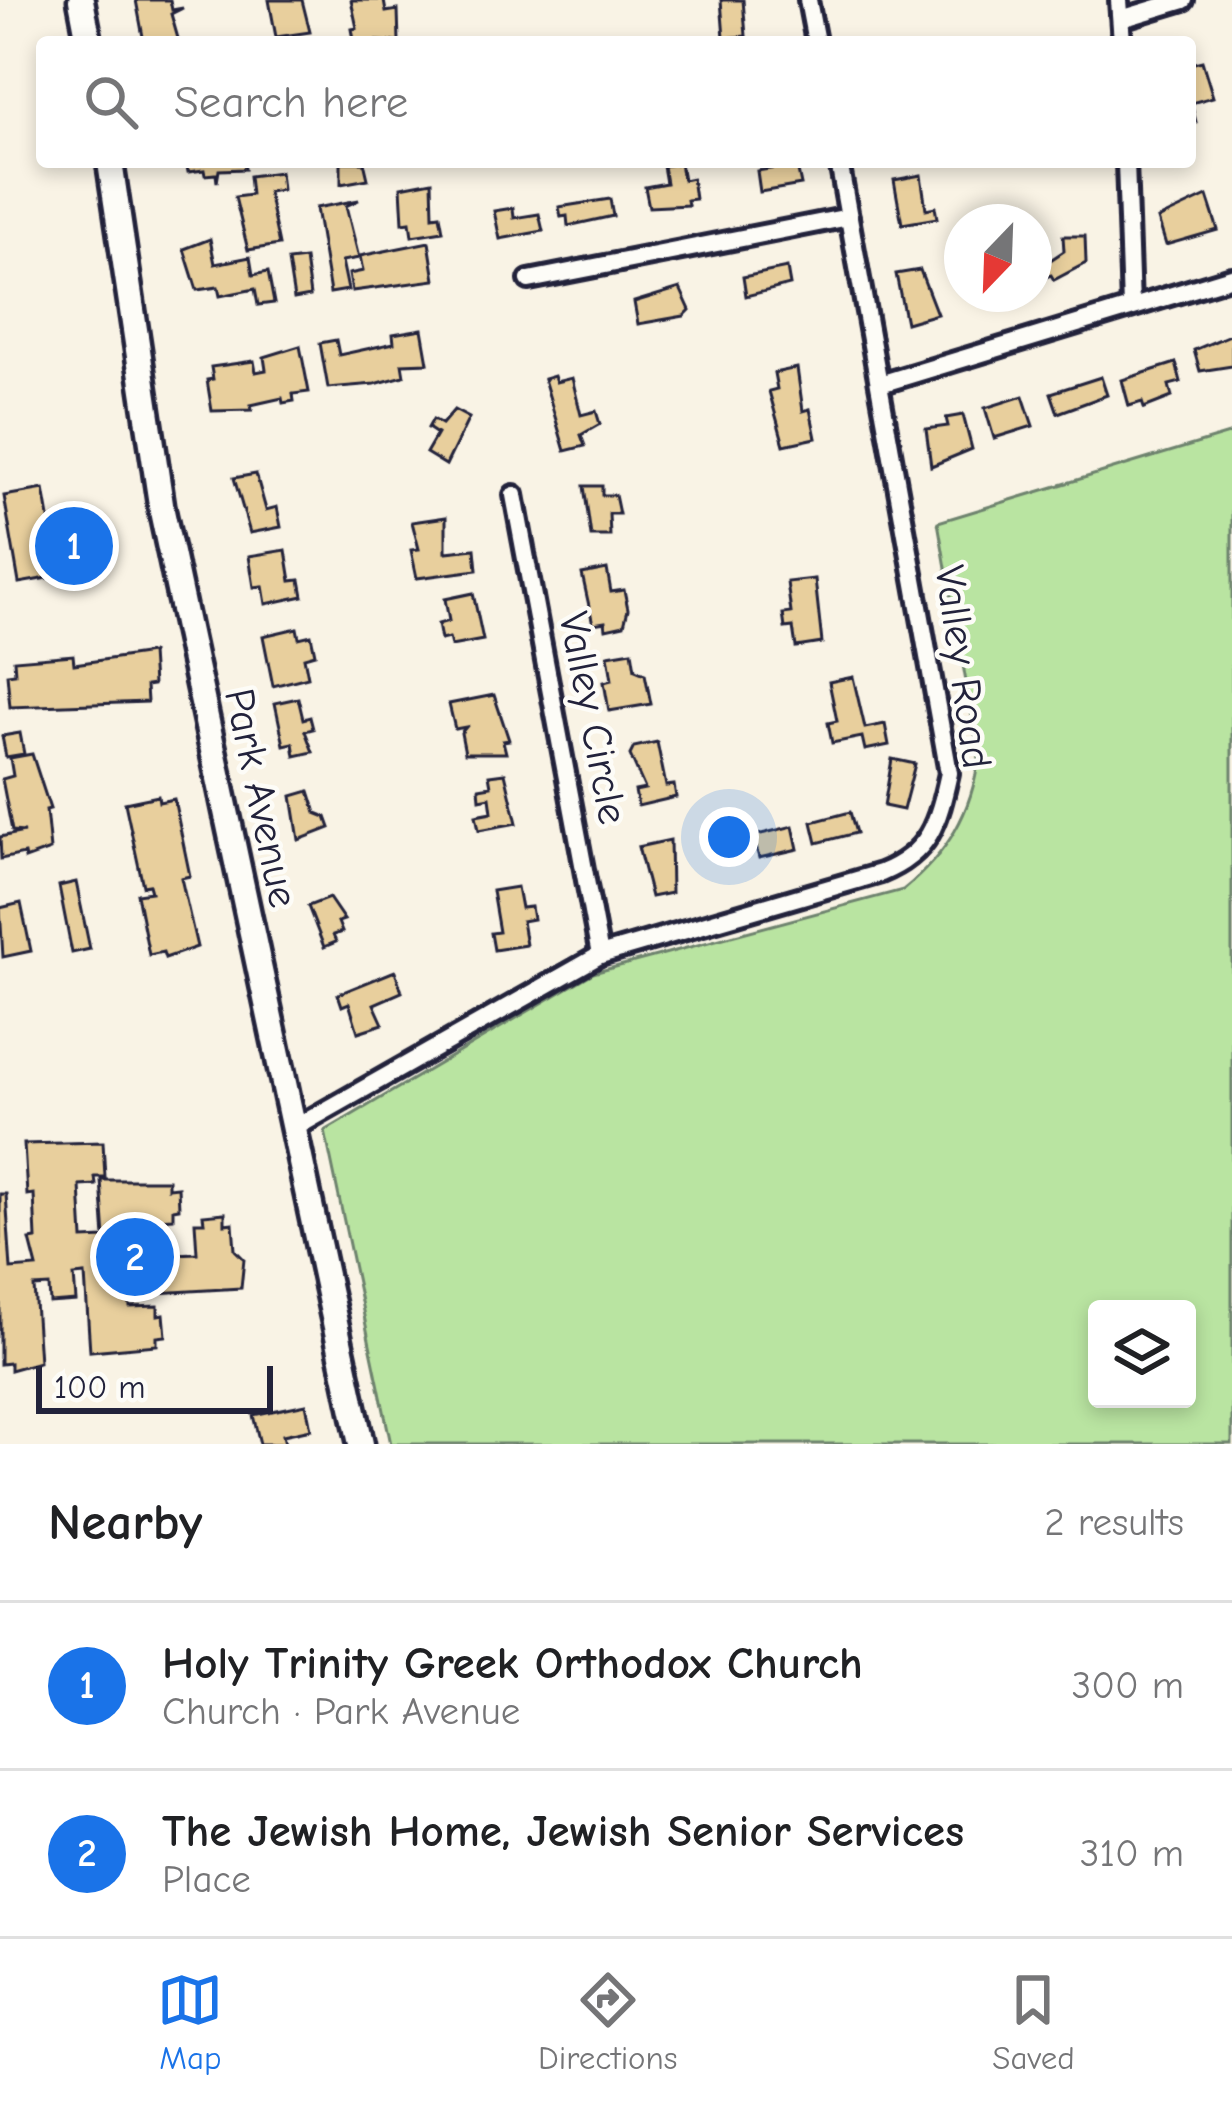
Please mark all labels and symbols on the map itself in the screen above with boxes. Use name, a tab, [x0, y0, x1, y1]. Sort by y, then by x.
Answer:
north arrow	[944, 204, 1052, 312]
pin: 1	[35, 501, 113, 591]
street label: Valley Road	[924, 562, 1002, 772]
street label: Valley Circle	[548, 608, 638, 828]
street label: Park Avenue	[214, 684, 308, 912]
your location	[699, 807, 759, 867]
pin: 2	[96, 1212, 174, 1302]
scale bar	[36, 1360, 273, 1413]

